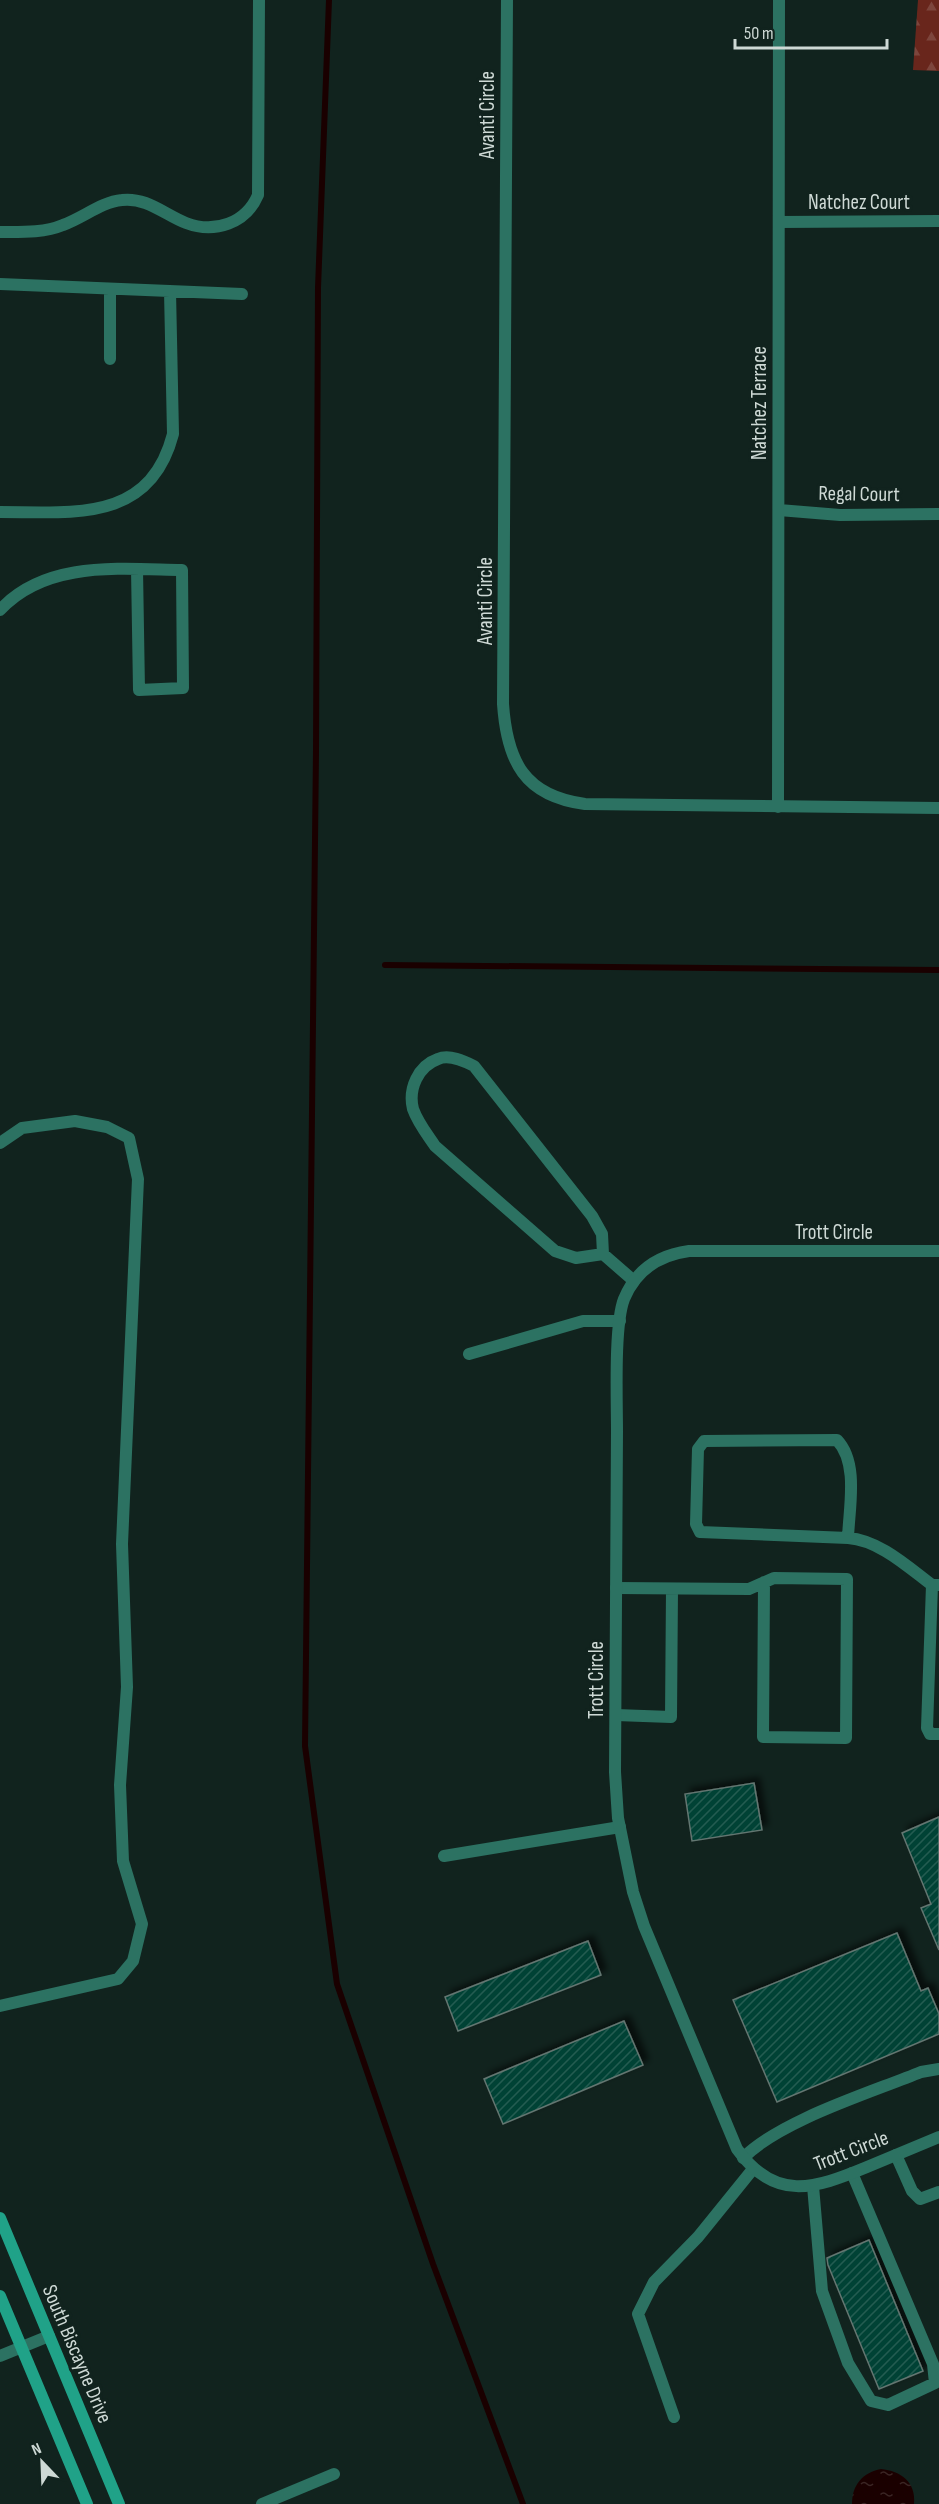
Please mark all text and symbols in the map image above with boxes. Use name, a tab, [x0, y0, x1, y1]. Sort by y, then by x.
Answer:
scale bar	[735, 12, 886, 50]
text: 50 m	[744, 23, 774, 44]
street label: Avanti Circle	[475, 71, 500, 160]
street label: Natchez Court	[808, 190, 910, 215]
street label: Natchez Terrace	[747, 346, 772, 460]
street label: Regal Court	[818, 481, 900, 507]
street label: Avanti Circle	[473, 557, 498, 646]
street label: Trott Circle	[795, 1220, 873, 1245]
street label: Trott Circle	[584, 1641, 609, 1719]
street label: Trott Circle	[810, 2125, 892, 2177]
street label: South Biscayne Drive	[37, 2281, 117, 2427]
north arrow	[12, 2432, 72, 2492]
text: N	[29, 2439, 44, 2460]

